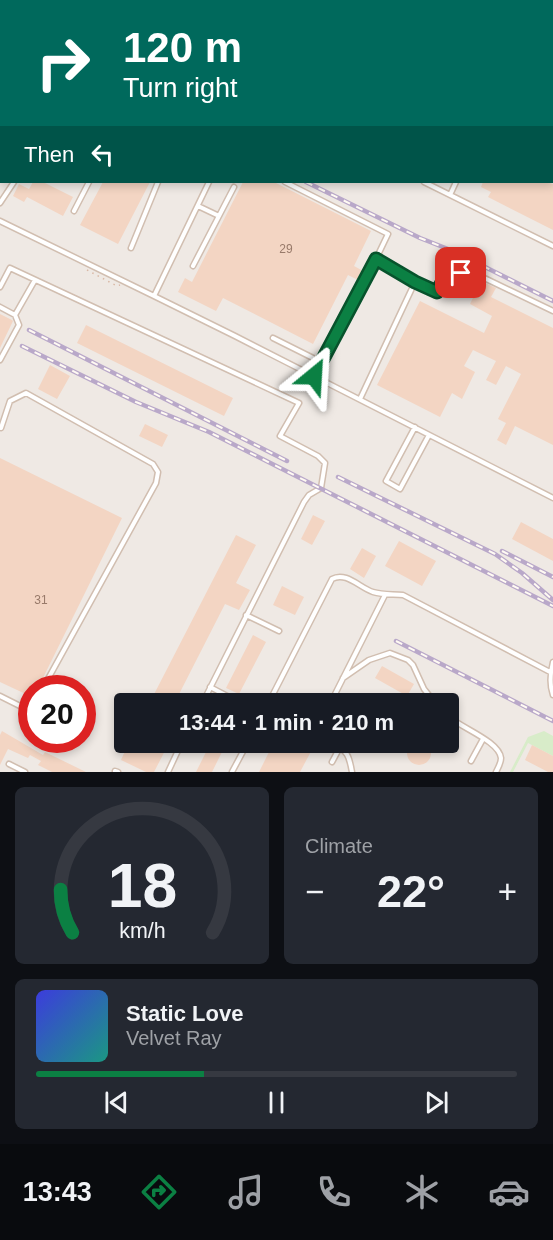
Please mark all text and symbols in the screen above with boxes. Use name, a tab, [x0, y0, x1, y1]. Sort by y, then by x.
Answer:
icon: right	[24, 24, 102, 102]
text: 120 m	[123, 24, 242, 71]
text: Turn right	[123, 73, 238, 103]
icon: left	[86, 138, 119, 171]
text: Then	[24, 142, 74, 167]
house number: 29	[279, 242, 293, 256]
pin	[435, 247, 486, 298]
icon: arrive	[444, 256, 477, 289]
position arrow	[282, 344, 346, 408]
house number: 31	[34, 593, 48, 607]
speed limit sign: 20	[18, 675, 96, 753]
text: 13:44 · 1 min · 210 m	[179, 710, 394, 735]
text: Climate	[305, 835, 373, 857]
text: 18	[107, 851, 177, 920]
text: 22°	[377, 866, 445, 917]
text: −	[305, 873, 324, 910]
text: +	[498, 873, 517, 910]
text: km/h	[119, 919, 165, 943]
text: Static Love	[126, 1001, 243, 1026]
text: Velvet Ray	[126, 1027, 222, 1049]
icon: previous	[100, 1086, 133, 1119]
icon: pause	[260, 1086, 293, 1119]
icon: next	[420, 1086, 453, 1119]
icon: directions	[138, 1171, 180, 1213]
icon: music	[225, 1171, 267, 1213]
icon: phone	[313, 1171, 355, 1213]
icon: climate	[401, 1171, 443, 1213]
icon: car	[488, 1171, 530, 1213]
text: 13:43	[23, 1177, 92, 1207]

